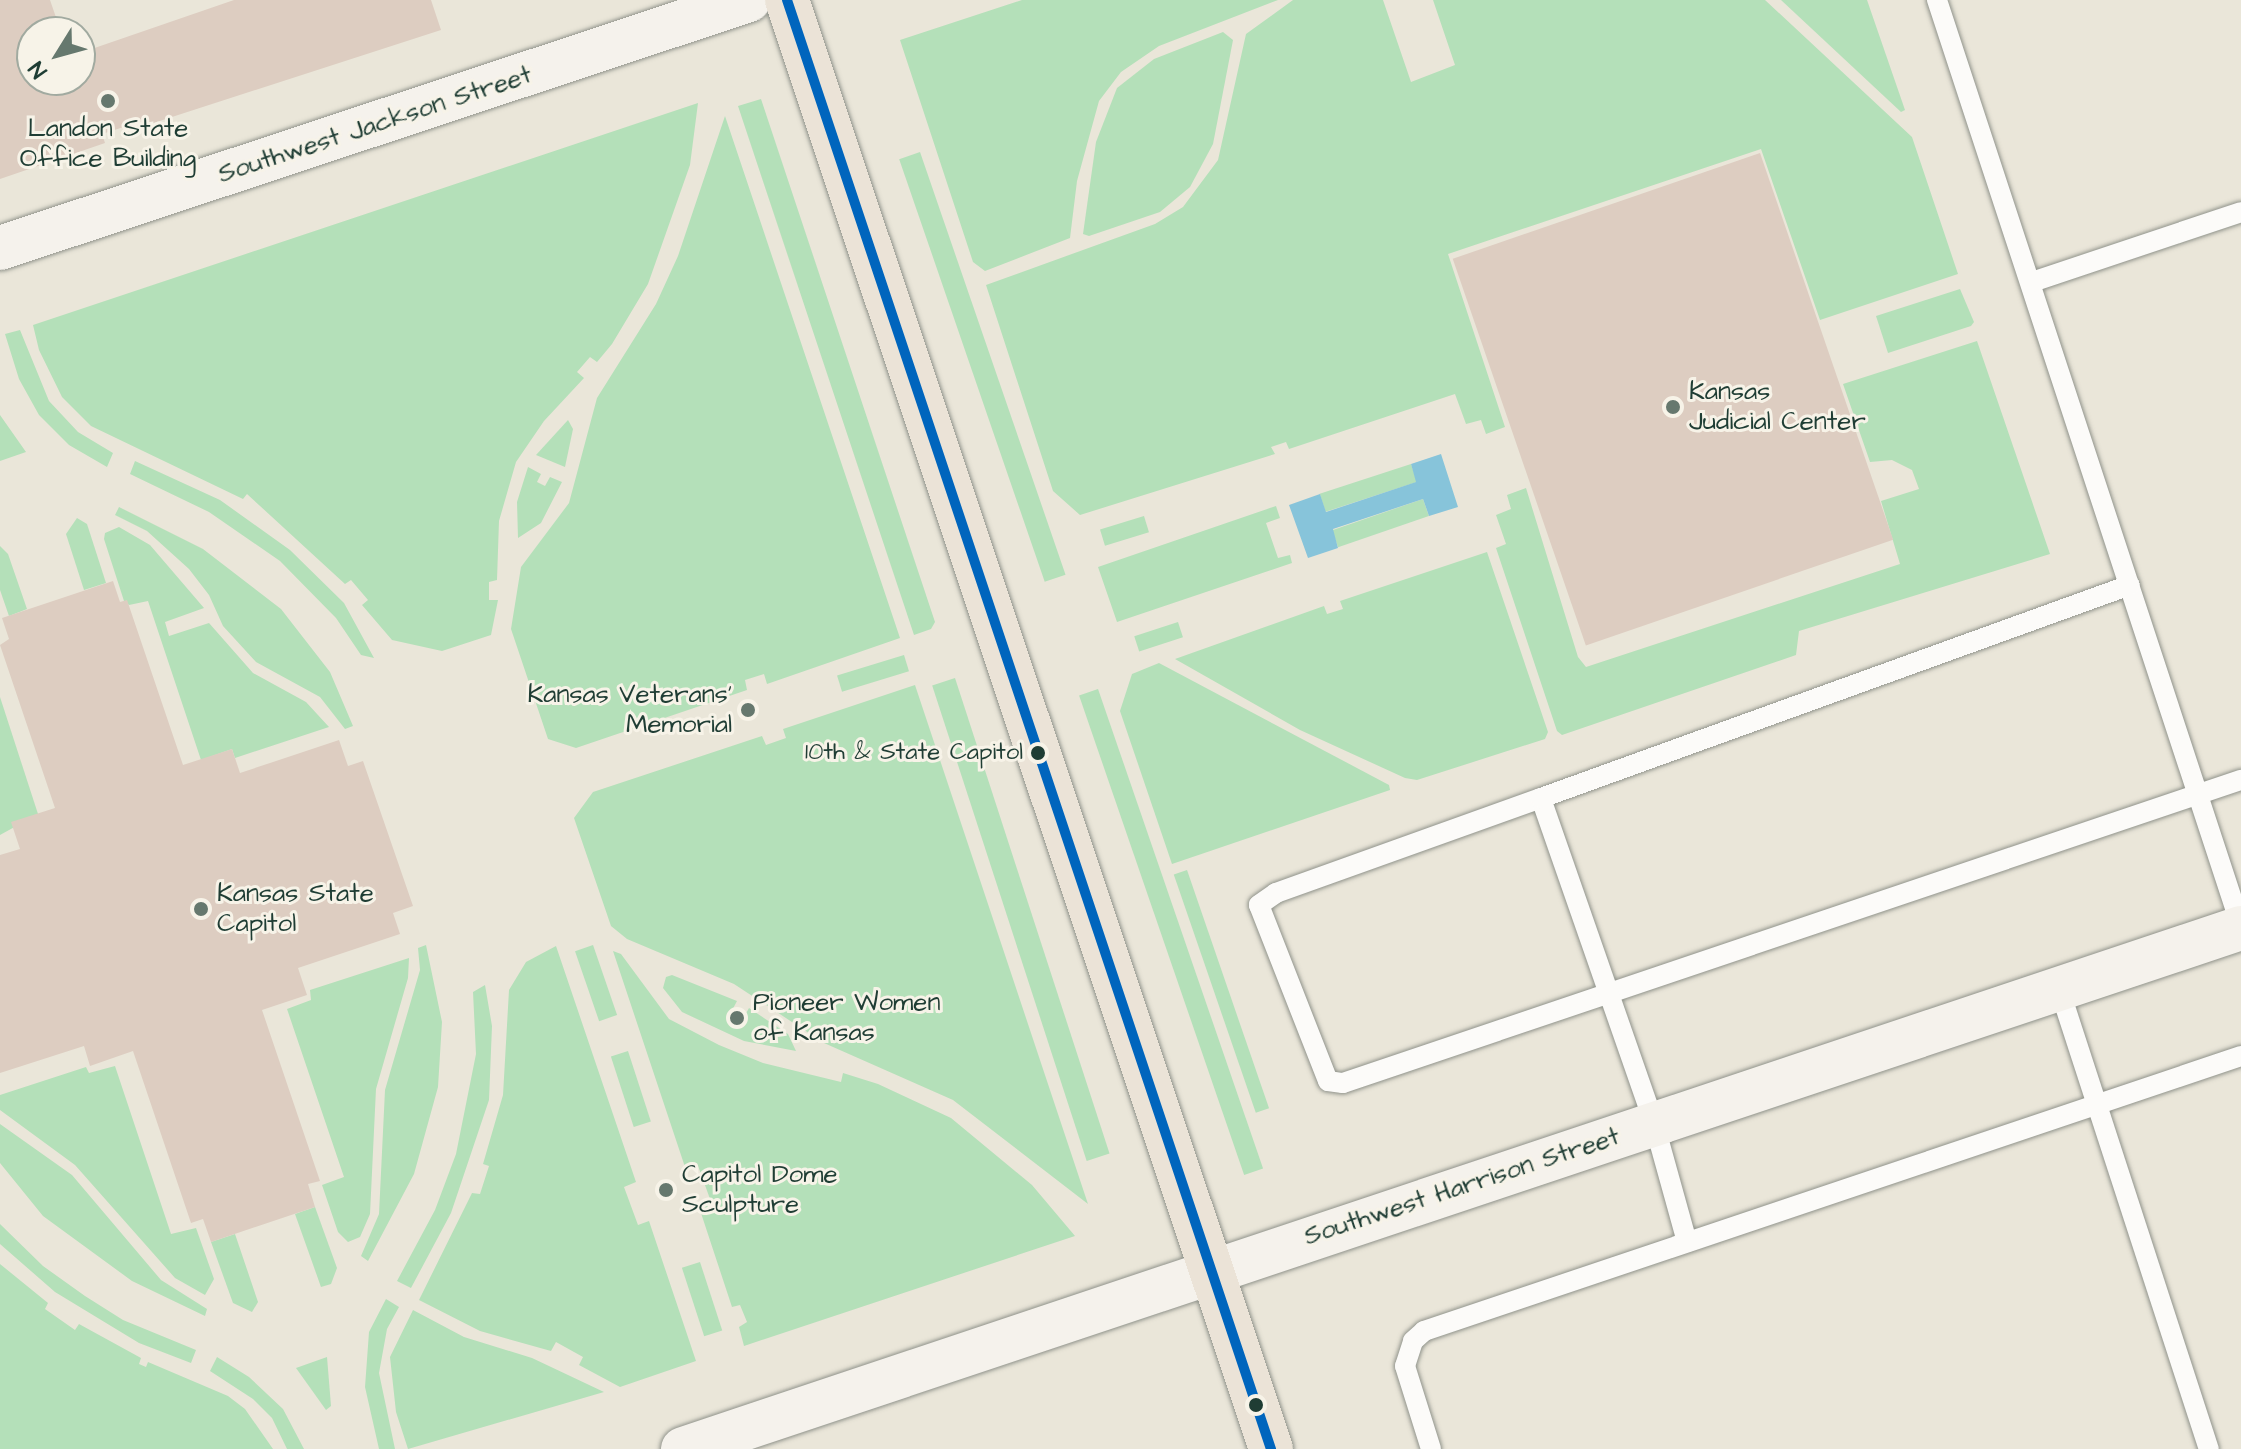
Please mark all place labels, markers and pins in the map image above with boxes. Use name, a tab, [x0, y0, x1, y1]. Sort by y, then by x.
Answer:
marker: Landon State Office Building	[99, 92, 117, 110]
place label: Landon State Office Building	[20, 113, 196, 174]
place label: Kansas Judicial Center	[1689, 376, 1866, 438]
marker: Kansas Judicial Center	[1664, 398, 1682, 416]
place label: Kansas Veterans' Memorial	[528, 679, 732, 740]
marker: Kansas Veterans' Memorial	[739, 701, 757, 719]
place label: 10th & State Capitol	[805, 739, 1023, 767]
marker: 10th & State Capitol	[1030, 745, 1046, 761]
place label: Kansas State Capitol	[217, 878, 374, 940]
marker: Kansas State Capitol	[192, 900, 210, 918]
place label: Pioneer Women of Kansas	[753, 987, 940, 1048]
marker: Pioneer Women of Kansas	[728, 1009, 746, 1027]
place label: Capitol Dome Sculpture	[682, 1159, 837, 1220]
marker: Capitol Dome Sculpture	[657, 1181, 675, 1199]
unlabelled marker	[1248, 1397, 1264, 1413]

